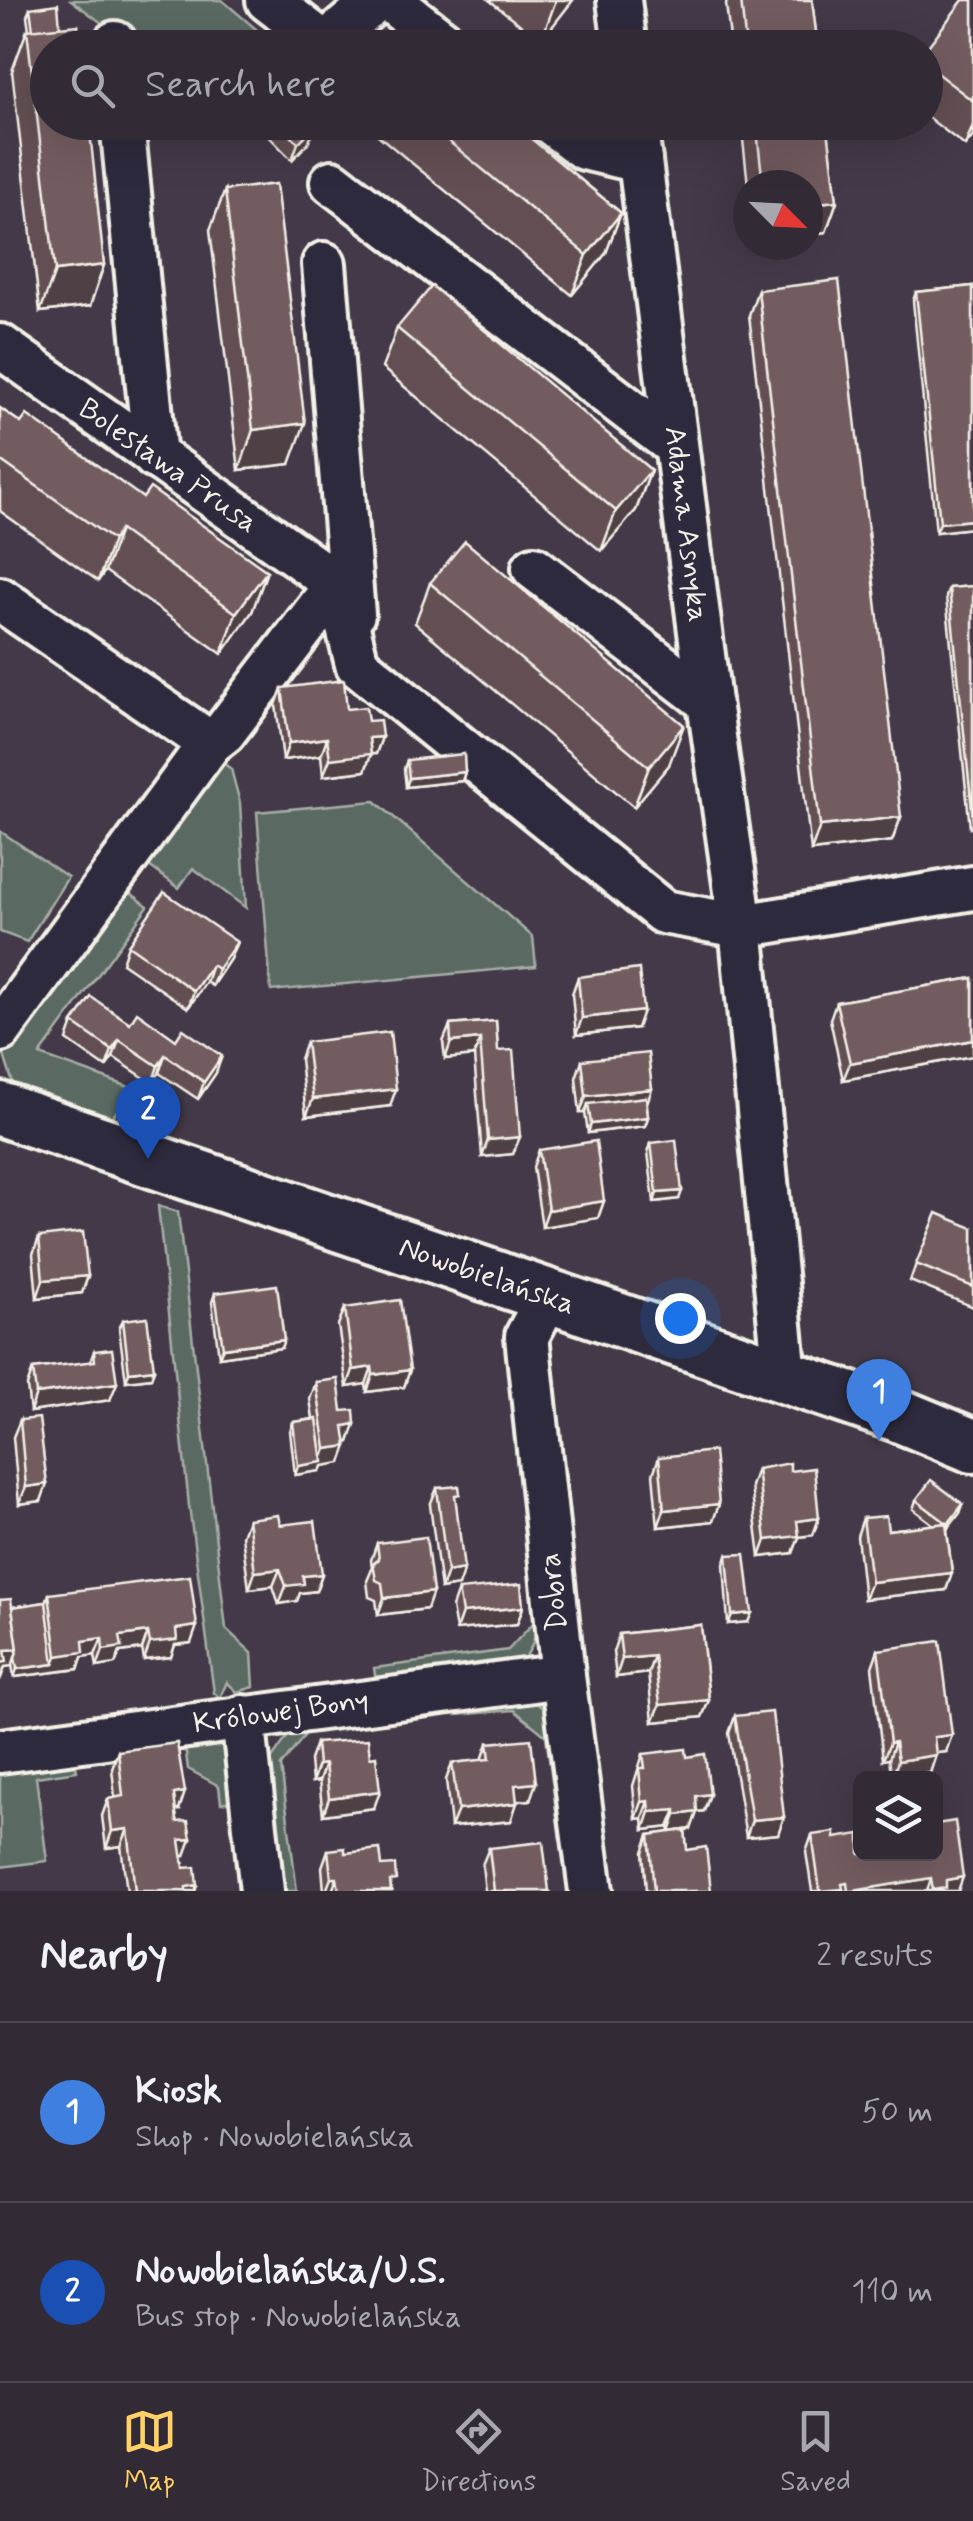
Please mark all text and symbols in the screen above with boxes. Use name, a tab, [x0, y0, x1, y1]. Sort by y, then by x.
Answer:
search box	[30, 30, 943, 140]
icon: search	[65, 58, 120, 113]
text: Search here	[145, 61, 336, 110]
north arrow	[733, 170, 823, 260]
street label: Bolesława Prusa	[70, 390, 266, 542]
street label: Adama Asnyka	[655, 424, 717, 624]
pin: 2	[116, 1076, 180, 1159]
street label: Nowobielańska	[394, 1228, 580, 1324]
your location	[655, 1293, 706, 1344]
pin: 1	[846, 1358, 912, 1441]
street label: Dobra	[531, 1551, 577, 1633]
street label: Królowej Bony	[191, 1680, 371, 1744]
map controls	[853, 1771, 943, 1861]
button: layers	[853, 1771, 943, 1861]
text: Nearby	[40, 1929, 168, 1984]
text: 2 results	[816, 1935, 933, 1977]
text: Kiosk	[135, 2067, 222, 2116]
text: 1	[65, 2091, 80, 2133]
text: 50 m	[861, 2091, 933, 2133]
text: Shop · Nowobielańska	[135, 2116, 414, 2158]
text: Nowobielańska/U.S.	[135, 2247, 446, 2296]
text: 2	[65, 2271, 80, 2313]
text: 110 m	[852, 2271, 933, 2313]
text: Bus stop · Nowobielańska	[135, 2296, 461, 2338]
tab: Map	[122, 2404, 177, 2501]
tab: Directions	[421, 2404, 536, 2501]
tab: Saved	[780, 2404, 851, 2501]

